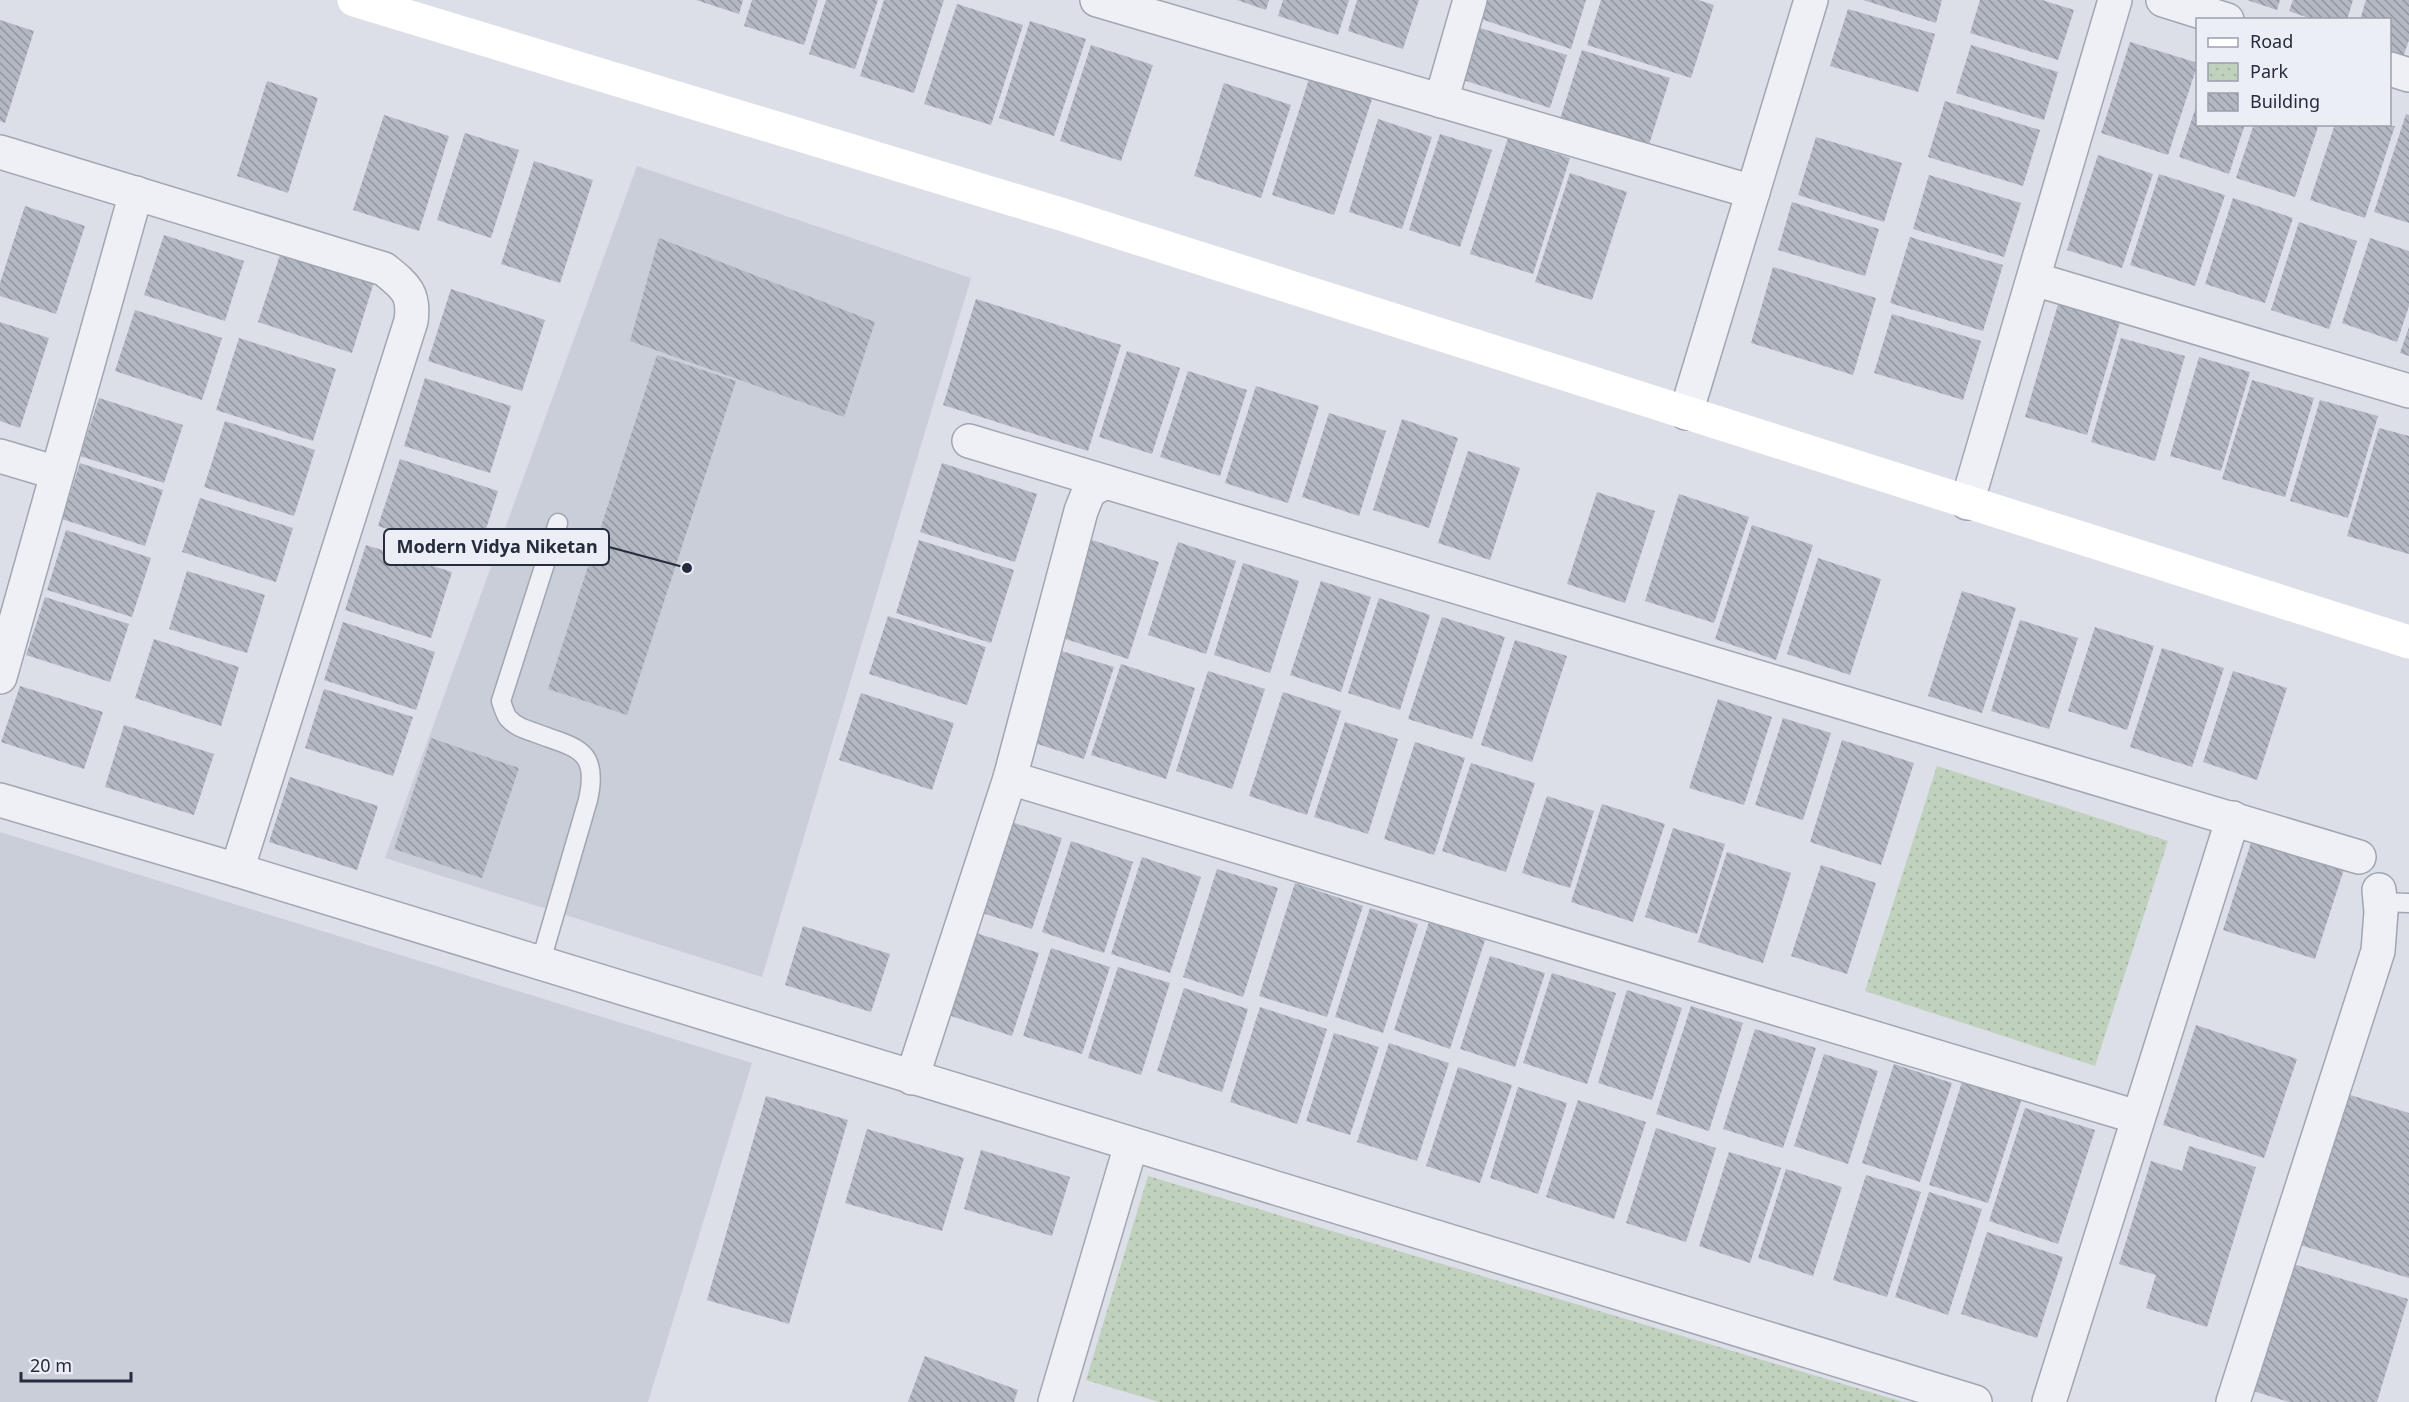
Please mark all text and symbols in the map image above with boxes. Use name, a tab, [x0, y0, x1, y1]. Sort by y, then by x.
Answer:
legend	[2196, 18, 2391, 126]
text: Road	[2250, 29, 2293, 53]
text: Park	[2250, 59, 2288, 83]
text: Building	[2250, 89, 2320, 113]
callout: Modern Vidya Niketan	[384, 529, 609, 565]
text: Modern Vidya Niketan	[396, 534, 598, 558]
scale bar	[21, 1345, 130, 1383]
text: 20 m	[30, 1353, 72, 1377]

